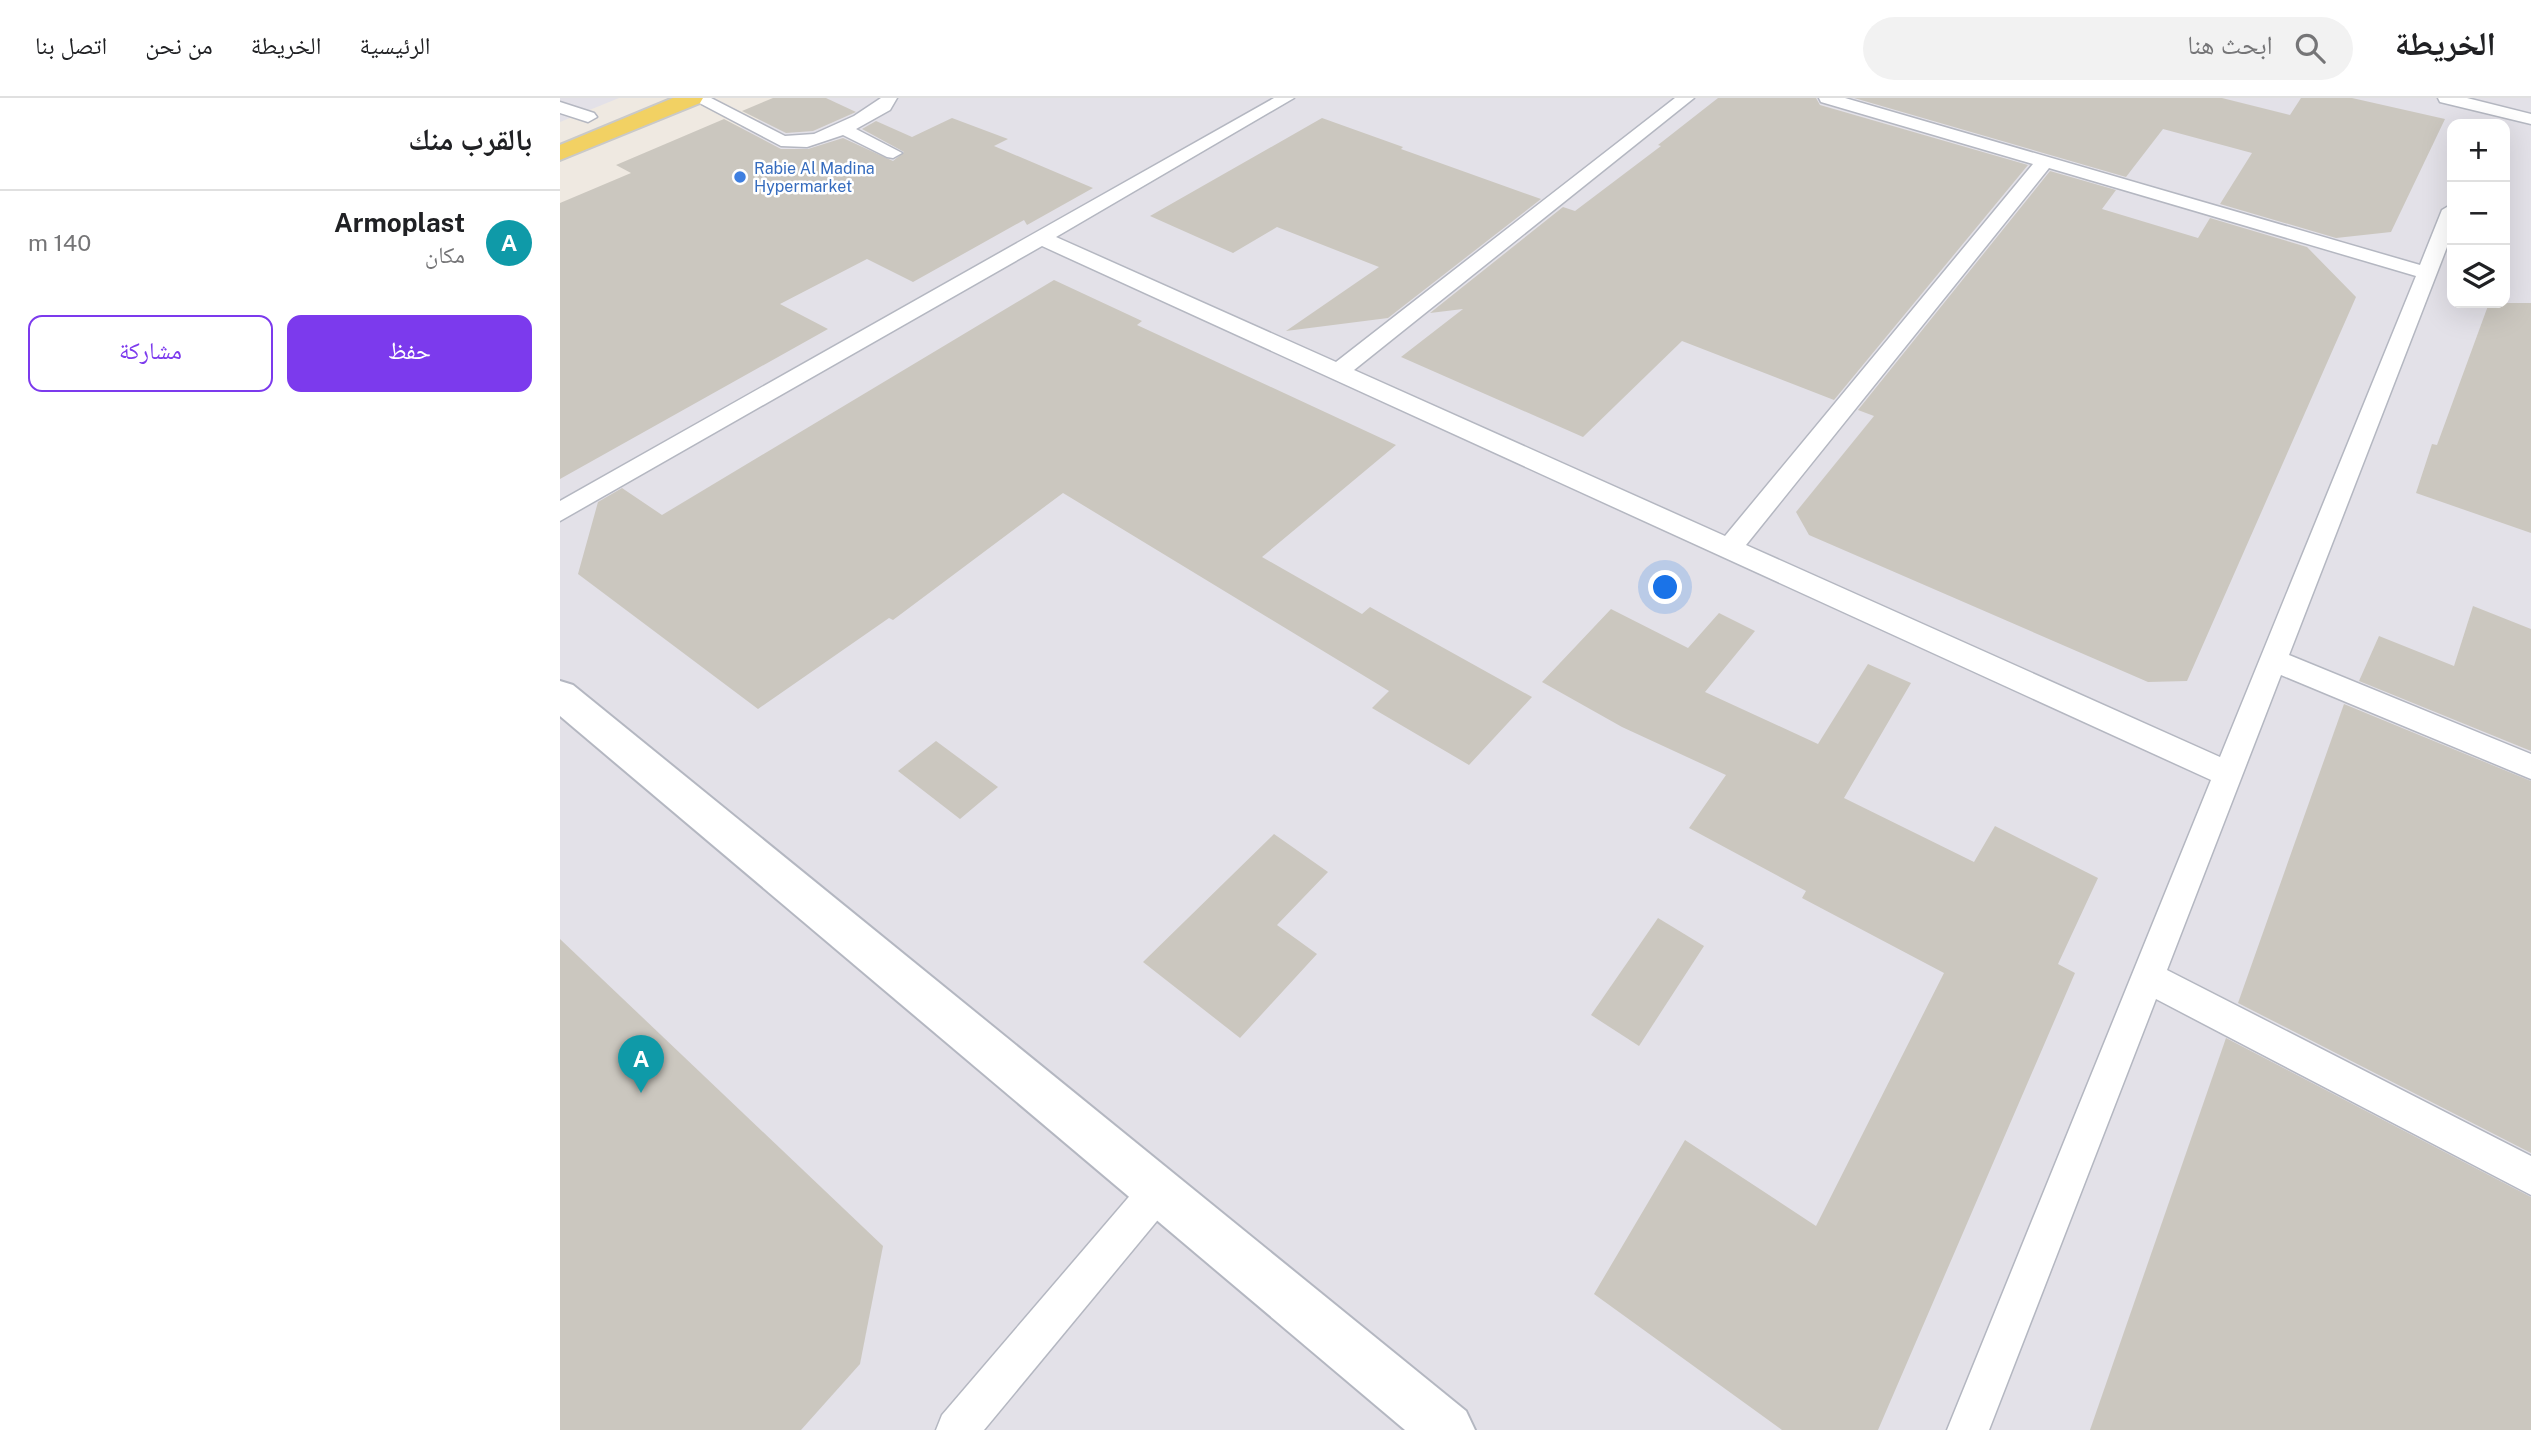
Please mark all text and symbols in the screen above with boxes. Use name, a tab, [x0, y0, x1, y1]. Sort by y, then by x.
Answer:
search box	[1863, 17, 2353, 80]
text: الخريطة	[2395, 24, 2496, 62]
text: ابحث هنا	[2187, 29, 2273, 60]
icon: search	[2291, 29, 2329, 67]
text: اتصل بنا	[35, 31, 107, 59]
text: من نحن	[145, 31, 213, 59]
text: الخريطة	[251, 31, 321, 59]
text: الرئيسية	[359, 31, 431, 59]
map controls	[2447, 119, 2510, 308]
button: +	[2447, 119, 2510, 182]
text: بالقرب منك	[408, 121, 532, 157]
place label: Rabie Al Madina Hypermarket	[754, 159, 875, 196]
marker: Rabie Al Madina Hypermarket	[732, 169, 748, 185]
button: −	[2447, 182, 2510, 245]
text: Armoplast	[334, 207, 465, 238]
text: 140 m	[28, 229, 91, 256]
text: A	[501, 229, 517, 256]
text: مكان	[425, 241, 465, 268]
button: layers	[2447, 245, 2510, 308]
button: مشاركة	[28, 315, 273, 392]
button: حفظ	[287, 315, 532, 392]
your location	[1648, 570, 1682, 604]
pin: A	[618, 1035, 664, 1093]

